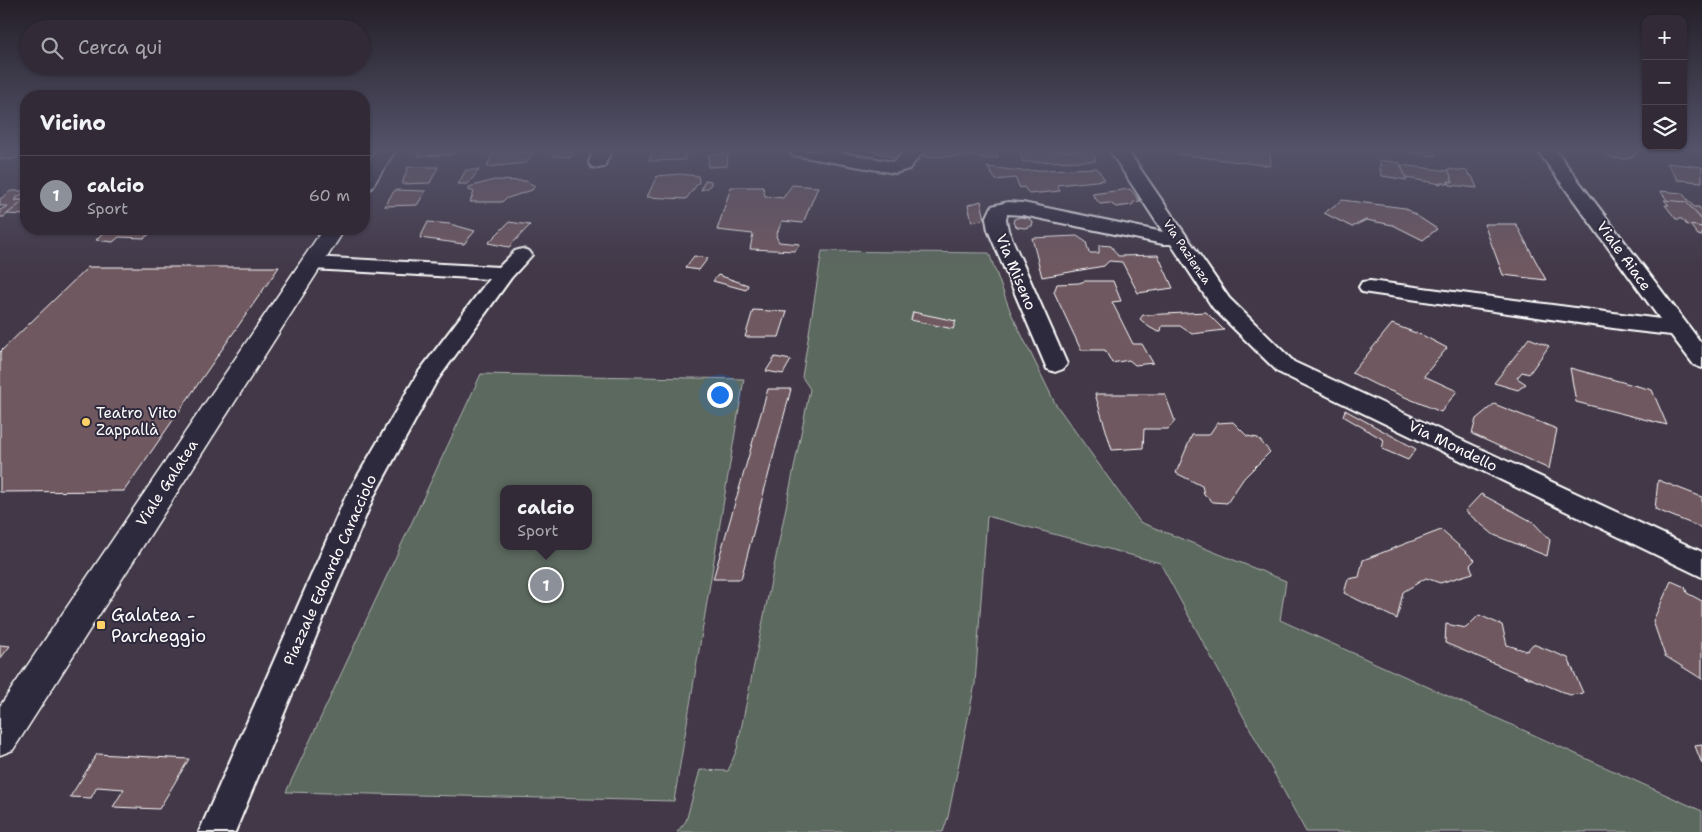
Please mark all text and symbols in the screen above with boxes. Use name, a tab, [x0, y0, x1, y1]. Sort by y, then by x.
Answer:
map controls	[1642, 15, 1687, 150]
button: +	[1642, 15, 1687, 60]
search box	[20, 20, 370, 75]
icon: search	[38, 34, 66, 62]
text: Cerca qui	[78, 35, 162, 60]
button: −	[1642, 60, 1687, 105]
button: layers	[1642, 105, 1687, 150]
text: Vicino	[40, 109, 106, 137]
text: calcio	[87, 173, 144, 198]
text: 1	[52, 185, 60, 206]
text: 60 m	[309, 185, 350, 206]
text: Sport	[87, 198, 128, 219]
street label: Via Pazienza	[1159, 216, 1215, 288]
street label: Viale Aiace	[1592, 217, 1656, 295]
street label: Via Miseno	[991, 231, 1041, 313]
your location	[707, 382, 733, 408]
place label: Teatro Vito Zappallà	[96, 403, 177, 440]
marker: Teatro Vito Zappallà	[80, 416, 92, 428]
street label: Via Mondello	[1405, 416, 1501, 476]
street label: Viale Galatea	[132, 435, 203, 530]
street label: Piazzale Edoardo Caracciolo	[279, 471, 381, 669]
popup	[500, 485, 592, 550]
text: calcio	[517, 495, 575, 520]
text: Sport	[517, 520, 558, 541]
pin: 1	[530, 566, 562, 604]
place label: Galatea - Parcheggio	[111, 603, 206, 648]
marker: Galatea - Parcheggio	[95, 619, 107, 631]

